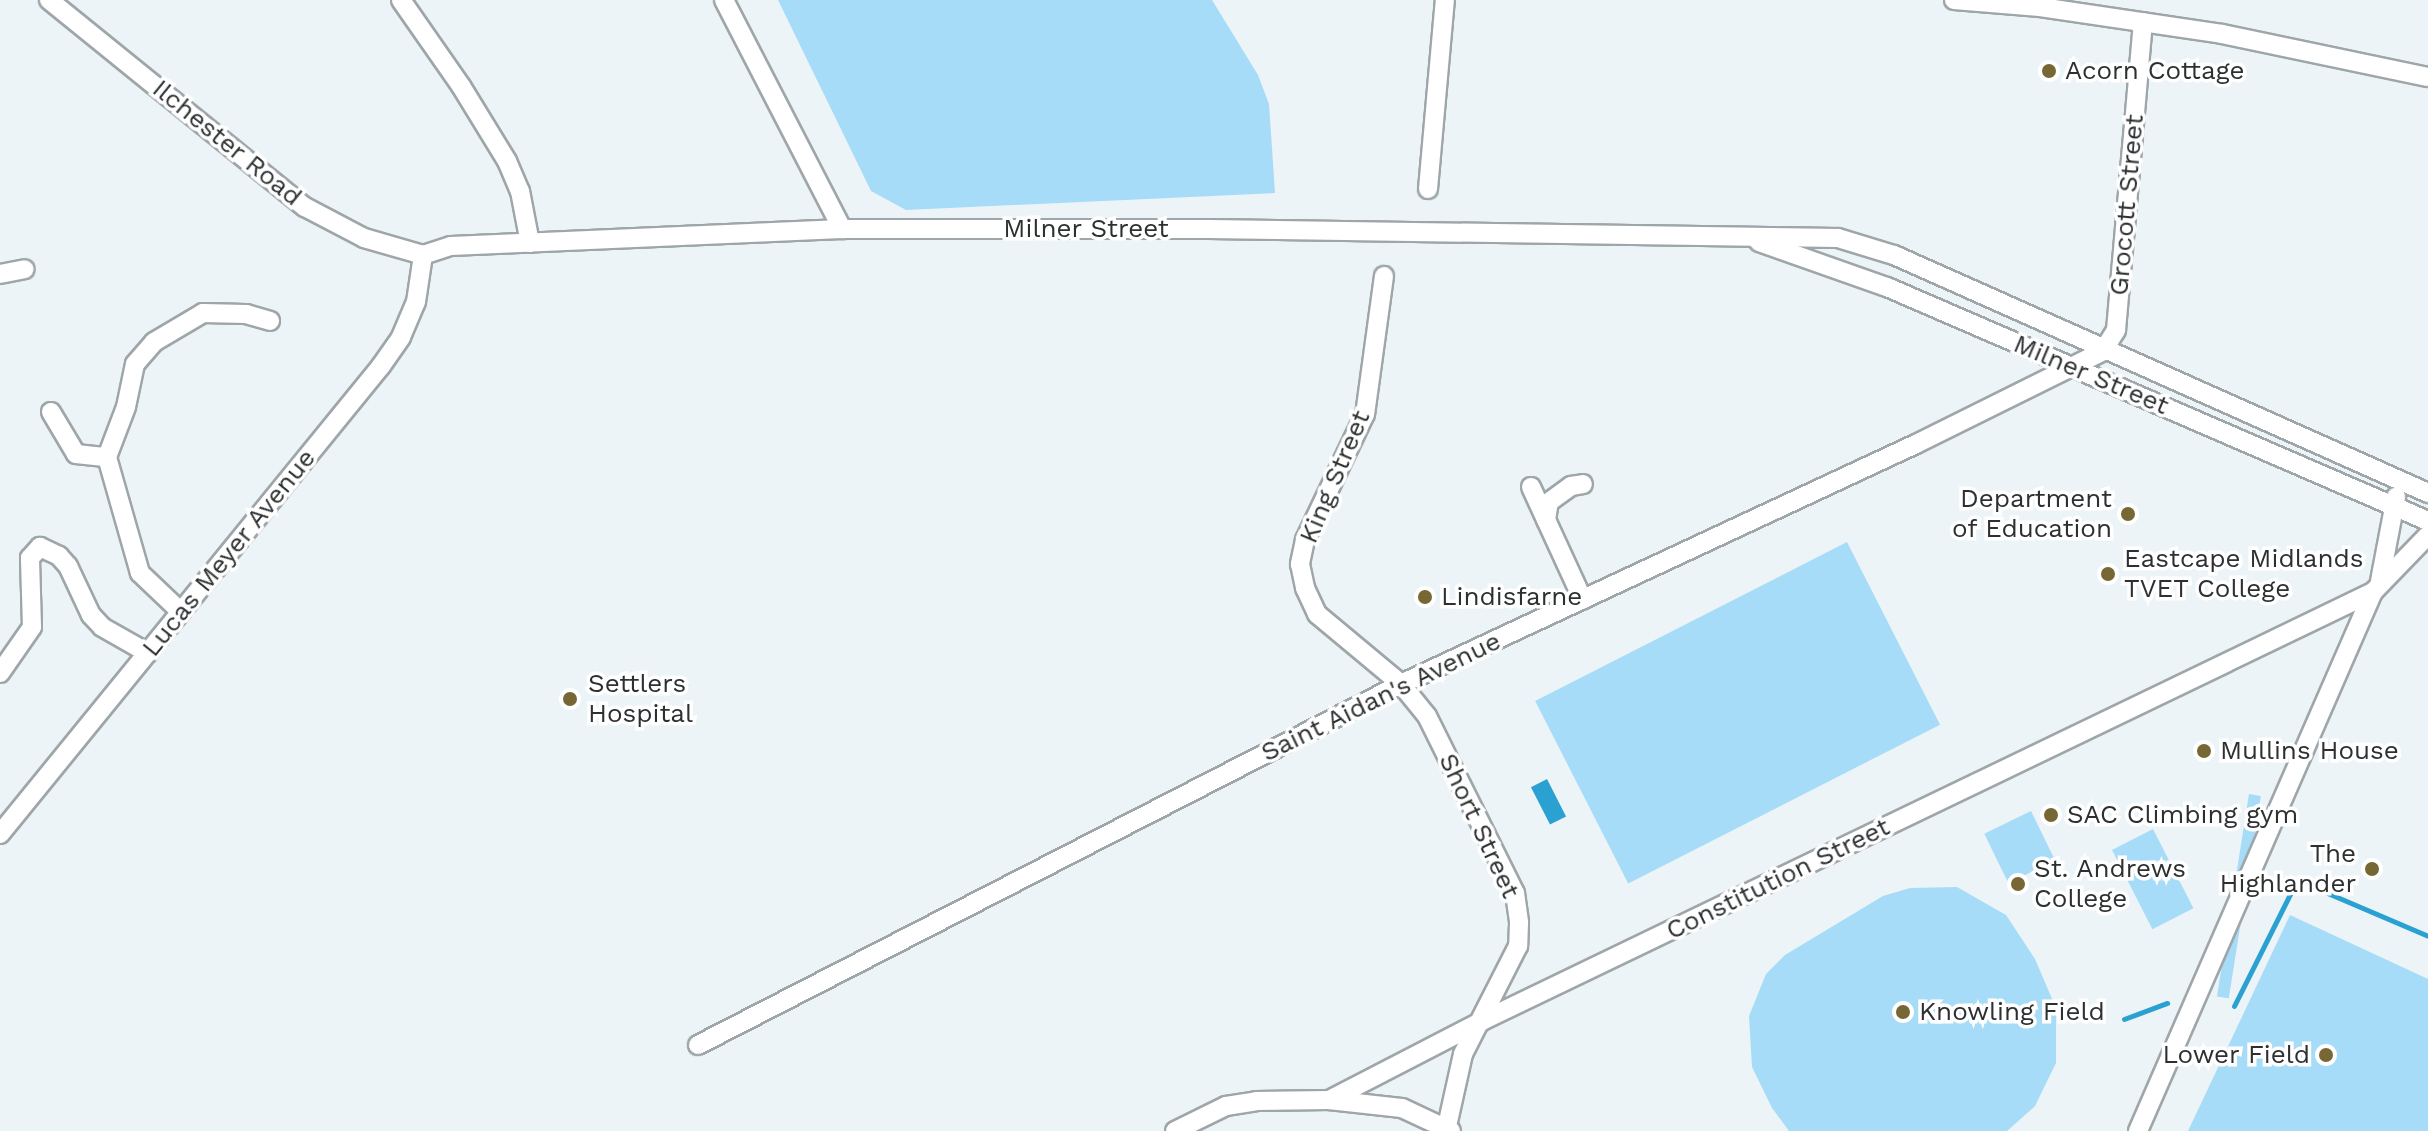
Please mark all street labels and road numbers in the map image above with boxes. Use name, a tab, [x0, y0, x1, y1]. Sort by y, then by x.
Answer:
street label: Ilchester Road	[146, 73, 308, 213]
street label: Grocott Street	[2104, 113, 2150, 297]
street label: Milner Street	[1003, 213, 1169, 245]
street label: Milner Street	[2009, 328, 2173, 422]
street label: King Street	[1293, 406, 1377, 548]
street label: Lucas Meyer Avenue	[135, 442, 323, 664]
street label: Saint Aidan's Avenue	[1255, 625, 1507, 769]
street label: Short Street	[1432, 749, 1526, 903]
street label: Constitution Street	[1661, 811, 1895, 947]

